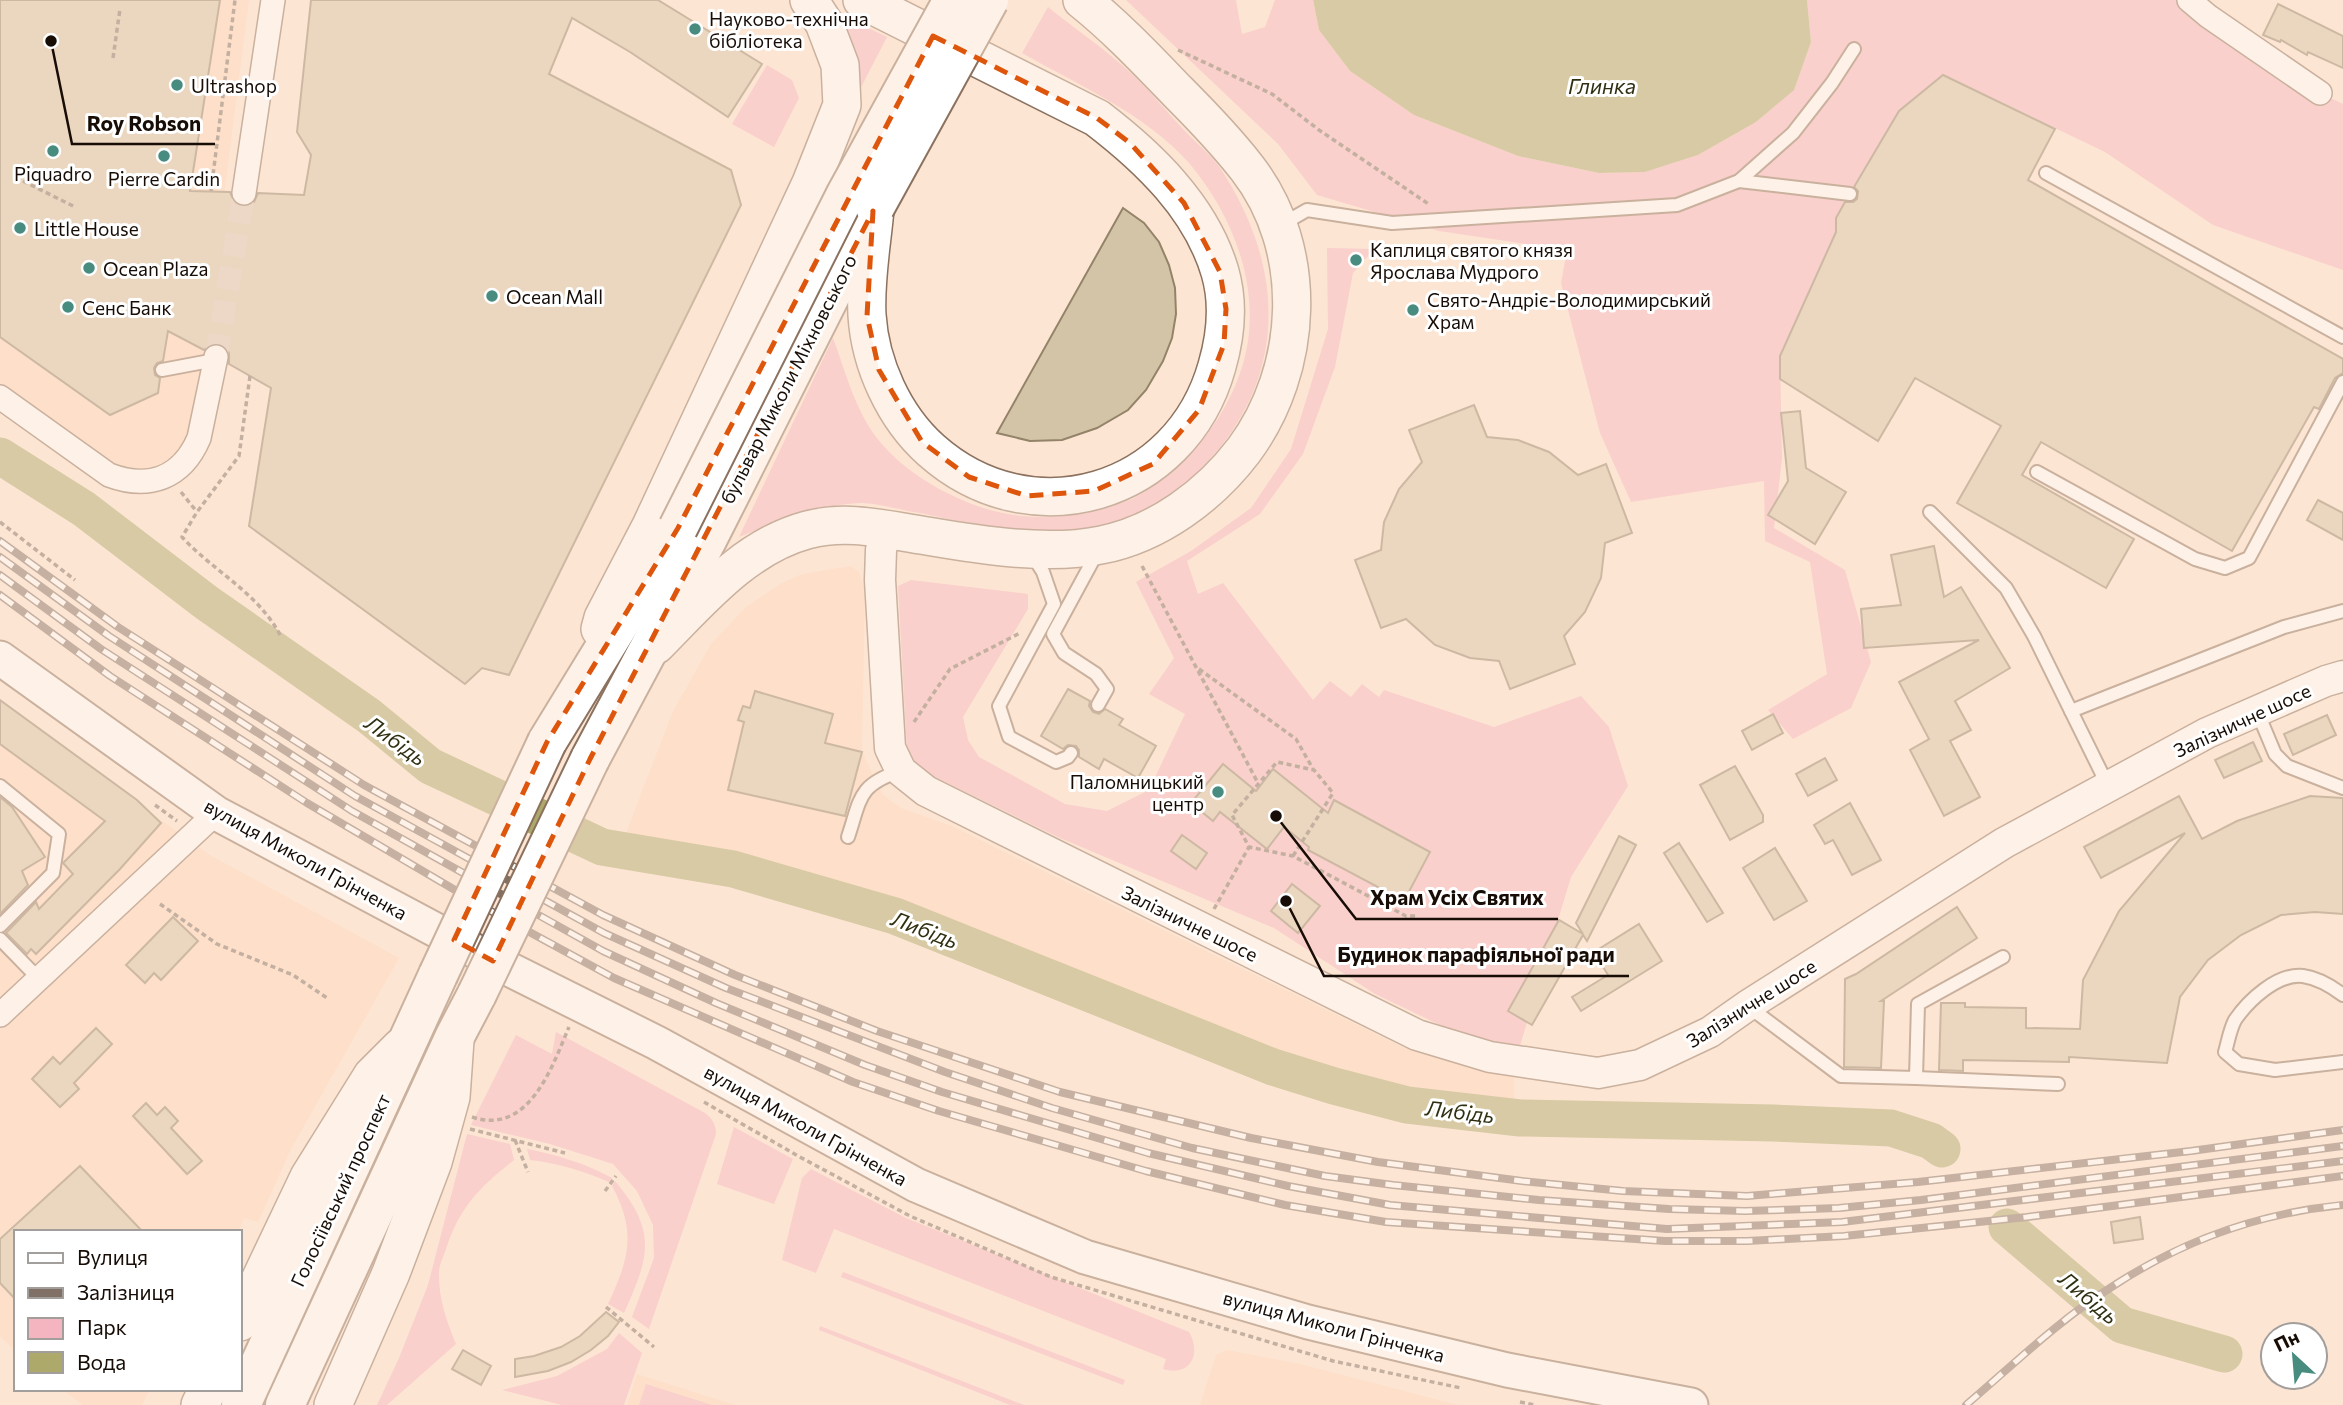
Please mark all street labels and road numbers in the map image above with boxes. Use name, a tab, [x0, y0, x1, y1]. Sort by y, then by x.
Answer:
street label: бульвар Миколи Міхновського	[715, 251, 861, 507]
street label: Залізничне шосе	[2170, 678, 2314, 762]
street label: вулиця Миколи Грінченка	[201, 794, 411, 924]
street label: Залізничне шосе	[1118, 880, 1262, 966]
street label: Залізничне шосе	[1682, 954, 1820, 1052]
street label: вулиця Миколи Грінченка	[701, 1060, 911, 1190]
street label: Голосіївський проспект	[285, 1090, 395, 1290]
street label: вулиця Миколи Грінченка	[1221, 1285, 1447, 1367]

